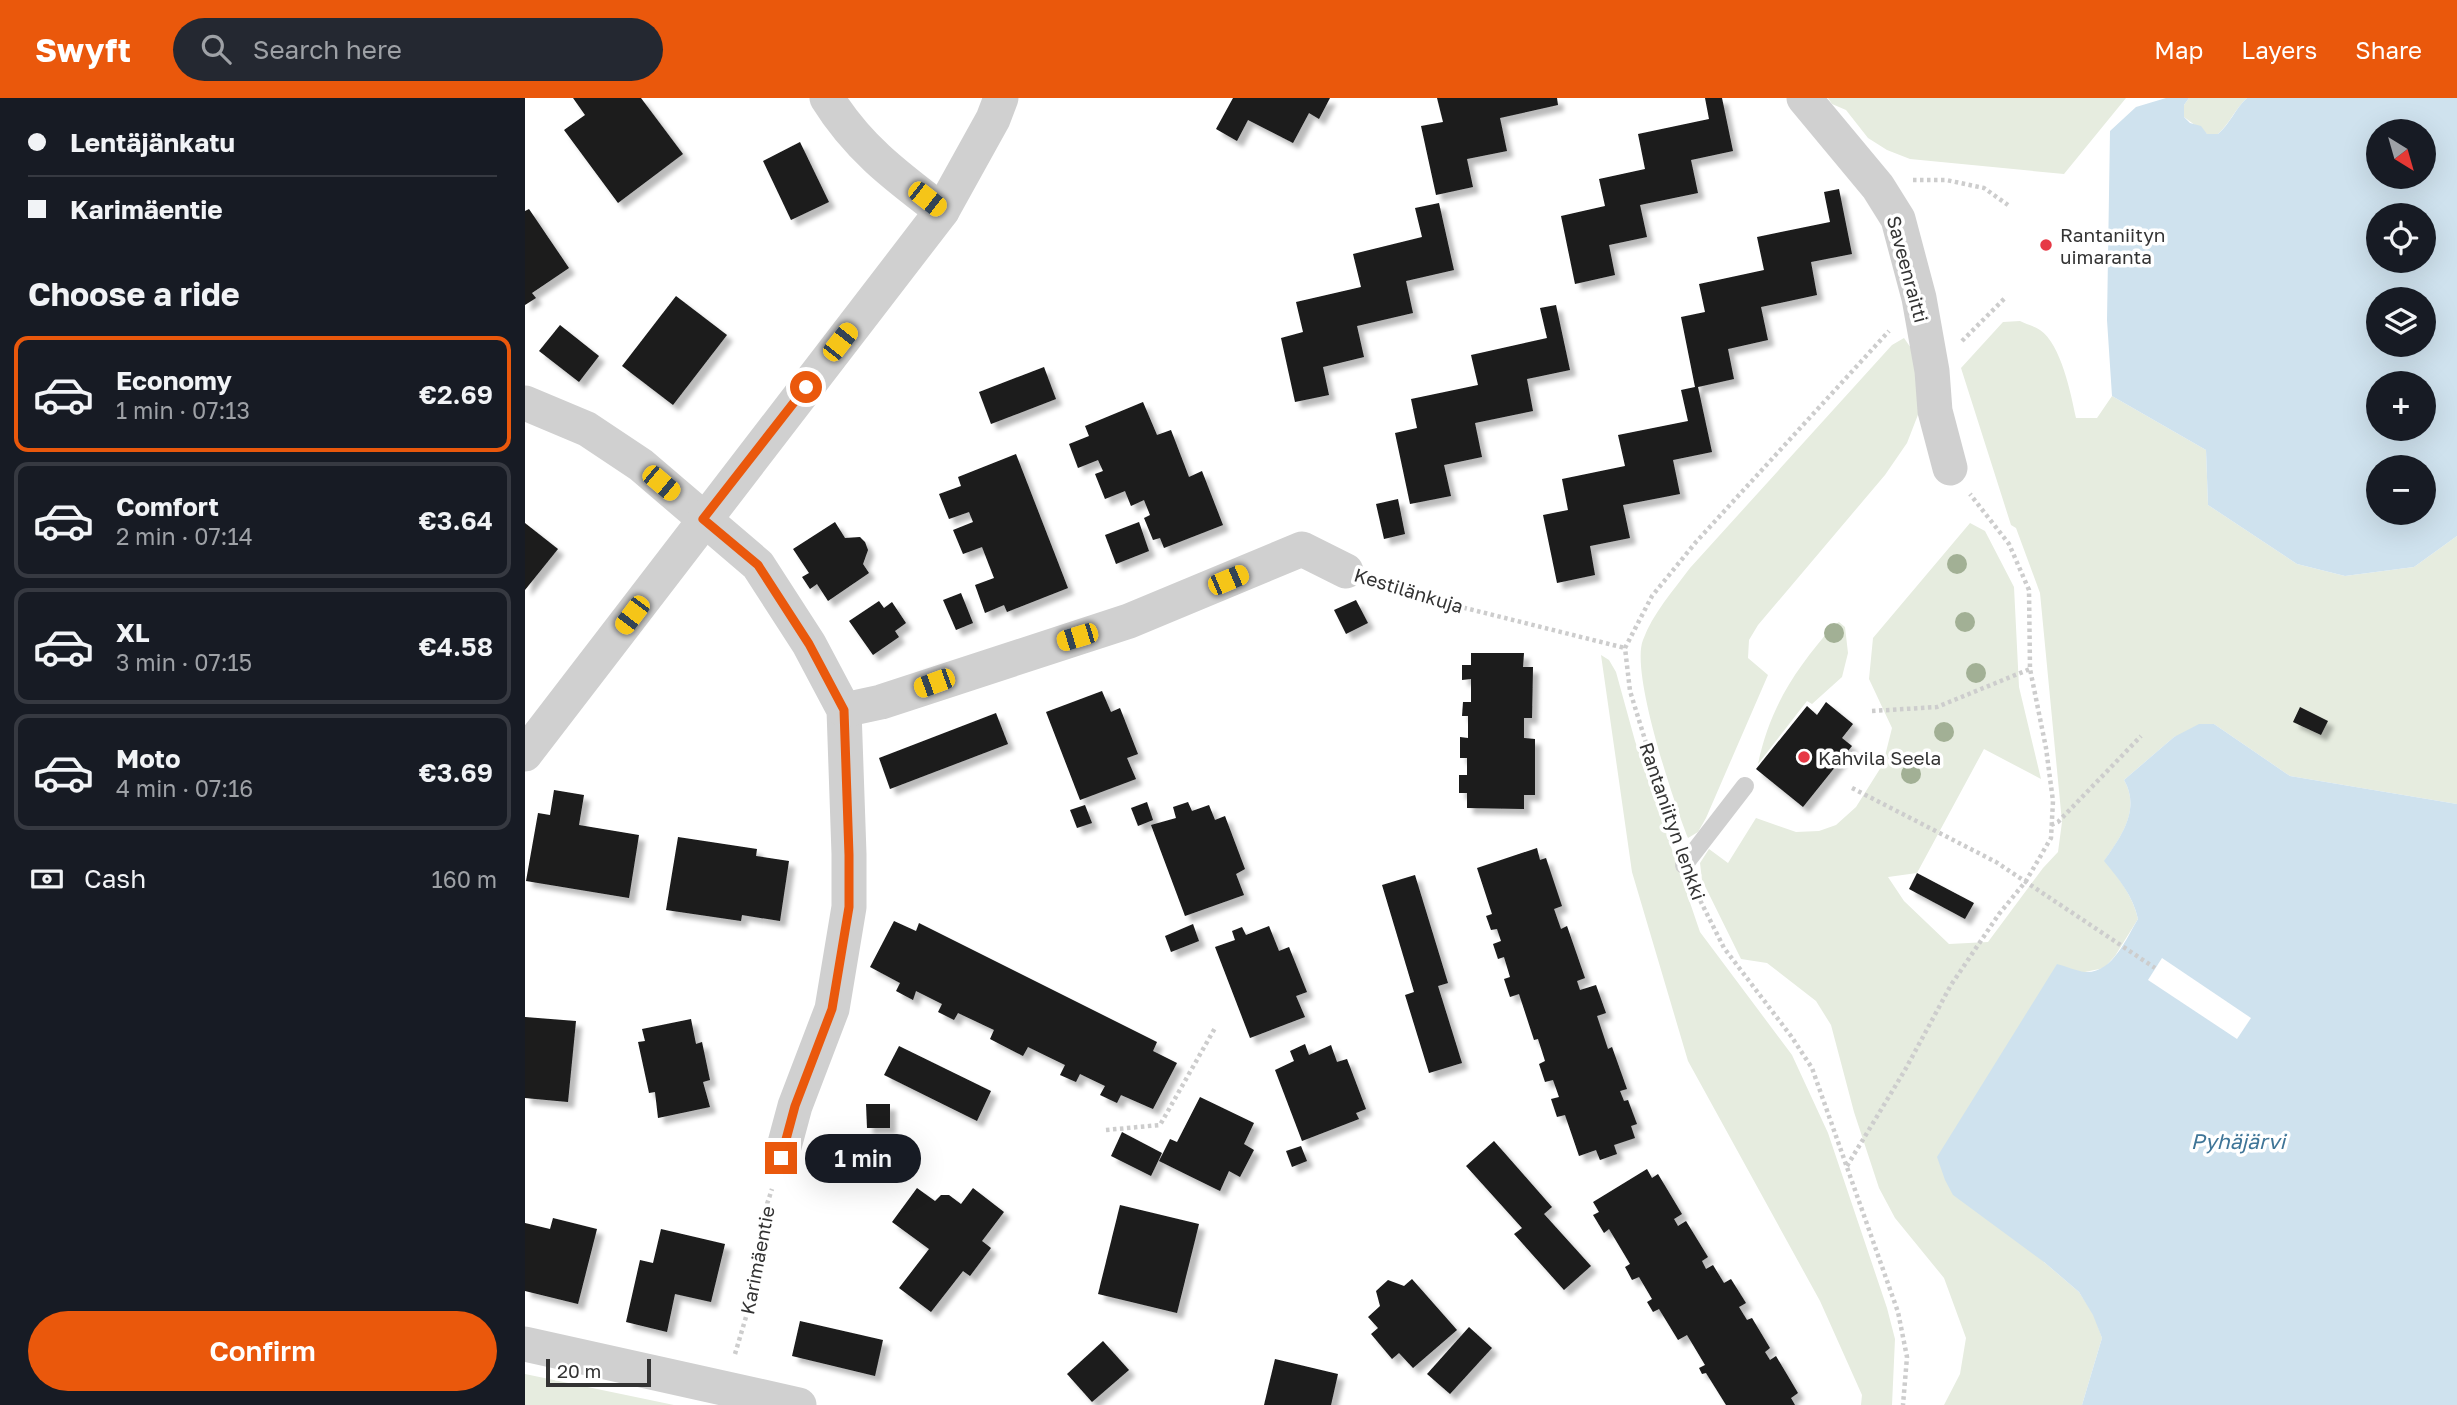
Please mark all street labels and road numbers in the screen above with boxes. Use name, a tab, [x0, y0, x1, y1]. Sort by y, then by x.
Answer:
street label: Saveenraitti	[1883, 213, 1933, 325]
street label: Kestilänkuja	[1352, 562, 1466, 618]
street label: Rantaniityn lenkki	[1635, 739, 1711, 903]
street label: Karimäentie	[735, 1204, 779, 1316]

